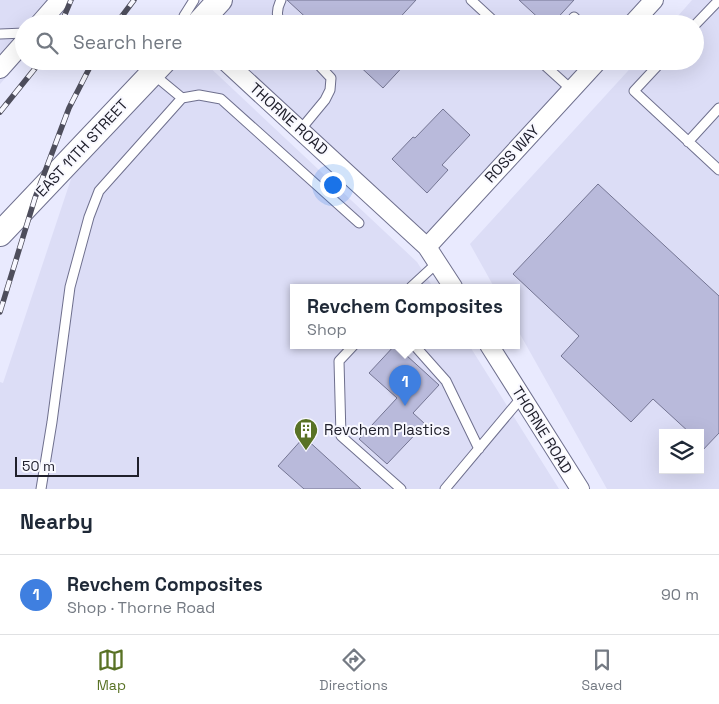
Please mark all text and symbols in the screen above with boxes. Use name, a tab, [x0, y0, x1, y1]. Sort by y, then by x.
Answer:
search box	[15, 15, 704, 70]
icon: search	[33, 29, 61, 57]
text: Search here	[73, 30, 183, 55]
street label: THORNE ROAD	[246, 78, 333, 159]
street label: EAST 11TH STREET	[31, 95, 132, 200]
street label: ROSS WAY	[480, 121, 543, 186]
your location	[320, 172, 346, 198]
popup	[290, 284, 520, 349]
text: Revchem Composites	[307, 294, 503, 319]
text: Shop	[307, 319, 347, 340]
pin: 1	[389, 365, 421, 406]
street label: THORNE ROAD	[508, 383, 577, 477]
building icon: Revchem Plastics	[293, 417, 319, 451]
place label: Revchem Plastics	[324, 420, 450, 439]
map controls	[659, 429, 704, 474]
button: layers	[659, 429, 704, 474]
scale bar	[15, 454, 139, 477]
text: 50 m	[22, 457, 55, 475]
text: Nearby	[20, 508, 93, 535]
text: Revchem Composites	[67, 572, 263, 597]
text: 1	[32, 584, 40, 605]
text: 90 m	[661, 584, 699, 605]
text: Shop · Thorne Road	[67, 597, 215, 618]
tab: Map	[97, 646, 126, 694]
tab: Directions	[319, 646, 388, 694]
tab: Saved	[581, 646, 622, 694]

